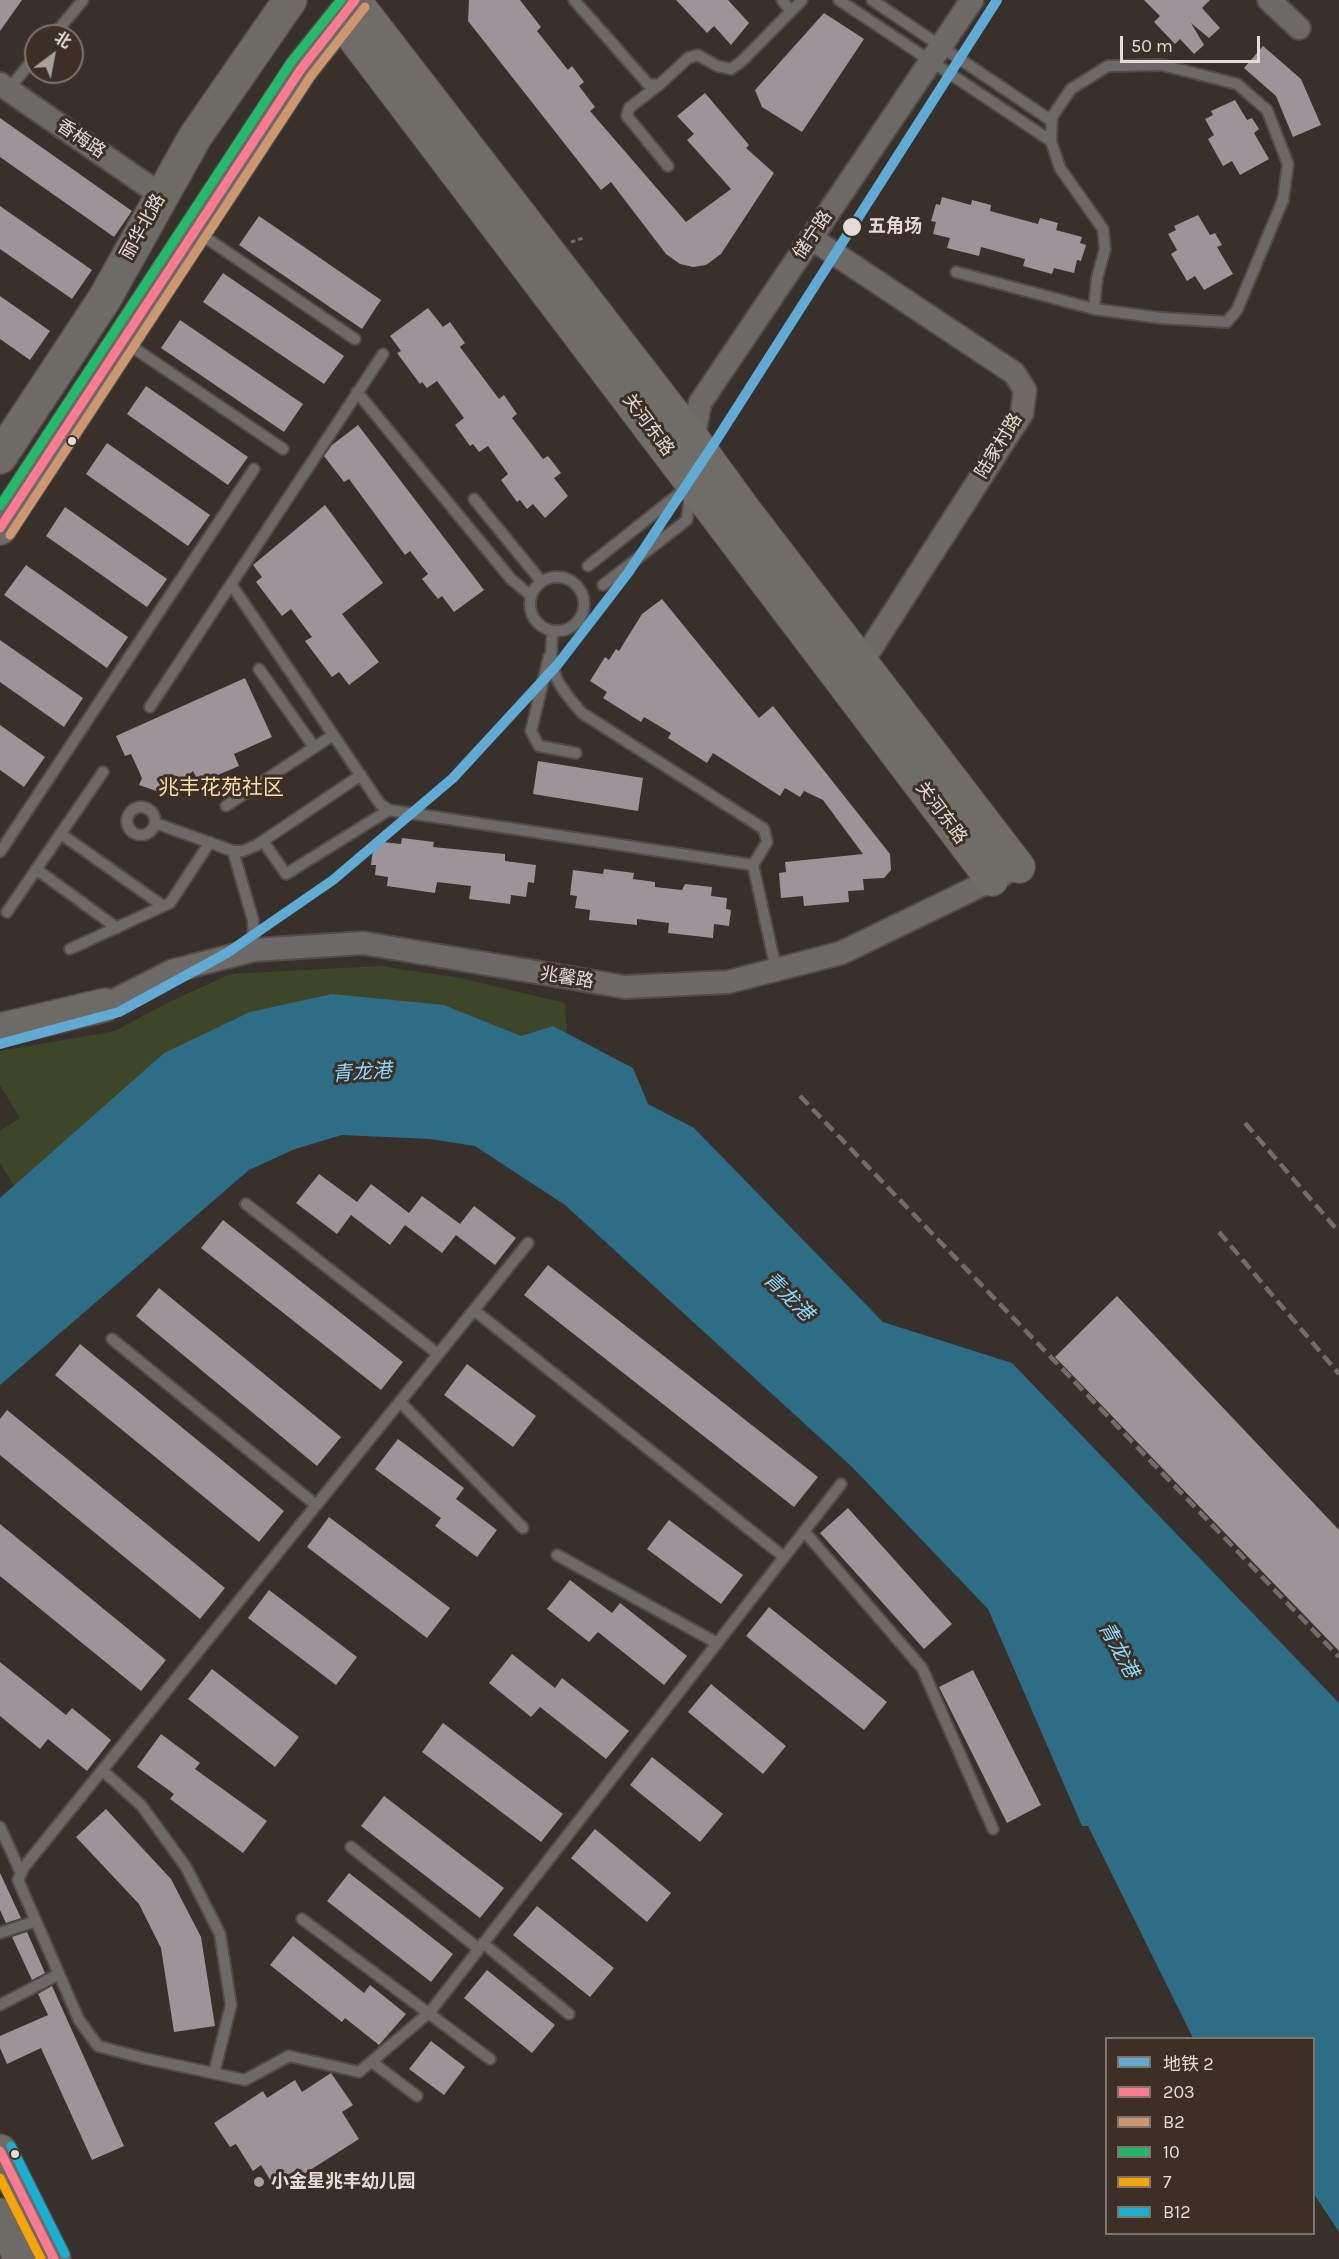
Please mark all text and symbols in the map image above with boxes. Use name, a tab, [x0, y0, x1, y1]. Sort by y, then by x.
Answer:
north arrow	[24, 24, 84, 84]
scale bar	[1123, 24, 1262, 62]
text: 北	[51, 28, 75, 52]
text: 50 m	[1131, 35, 1173, 57]
street label: 香梅路	[53, 115, 109, 163]
street label: 丽华北路	[116, 190, 170, 264]
street label: 储宁路	[789, 207, 837, 263]
marker: 五角场	[841, 216, 863, 238]
place label: 五角场	[868, 216, 922, 238]
street label: 关河东路	[618, 390, 678, 460]
street label: 陆家村路	[971, 410, 1027, 482]
unlabelled marker	[66, 435, 78, 447]
district label: 兆丰花苑社区	[158, 775, 284, 801]
street label: 关河东路	[911, 778, 971, 848]
street label: 兆馨路	[539, 963, 595, 993]
water label: 青龙港	[331, 1059, 393, 1087]
water label: 青龙港	[758, 1268, 818, 1326]
water label: 青龙港	[1093, 1618, 1143, 1682]
legend	[1105, 2037, 1315, 2235]
text: 地铁 2	[1163, 2053, 1214, 2075]
text: 203	[1163, 2081, 1195, 2103]
text: B2	[1163, 2111, 1185, 2133]
text: 10	[1163, 2141, 1180, 2163]
unlabelled marker	[9, 2148, 21, 2160]
place label: 小金星兆丰幼儿园	[271, 2171, 415, 2193]
text: 7	[1163, 2171, 1171, 2193]
marker: 小金星兆丰幼儿园	[252, 2175, 266, 2189]
text: B12	[1163, 2201, 1191, 2223]

